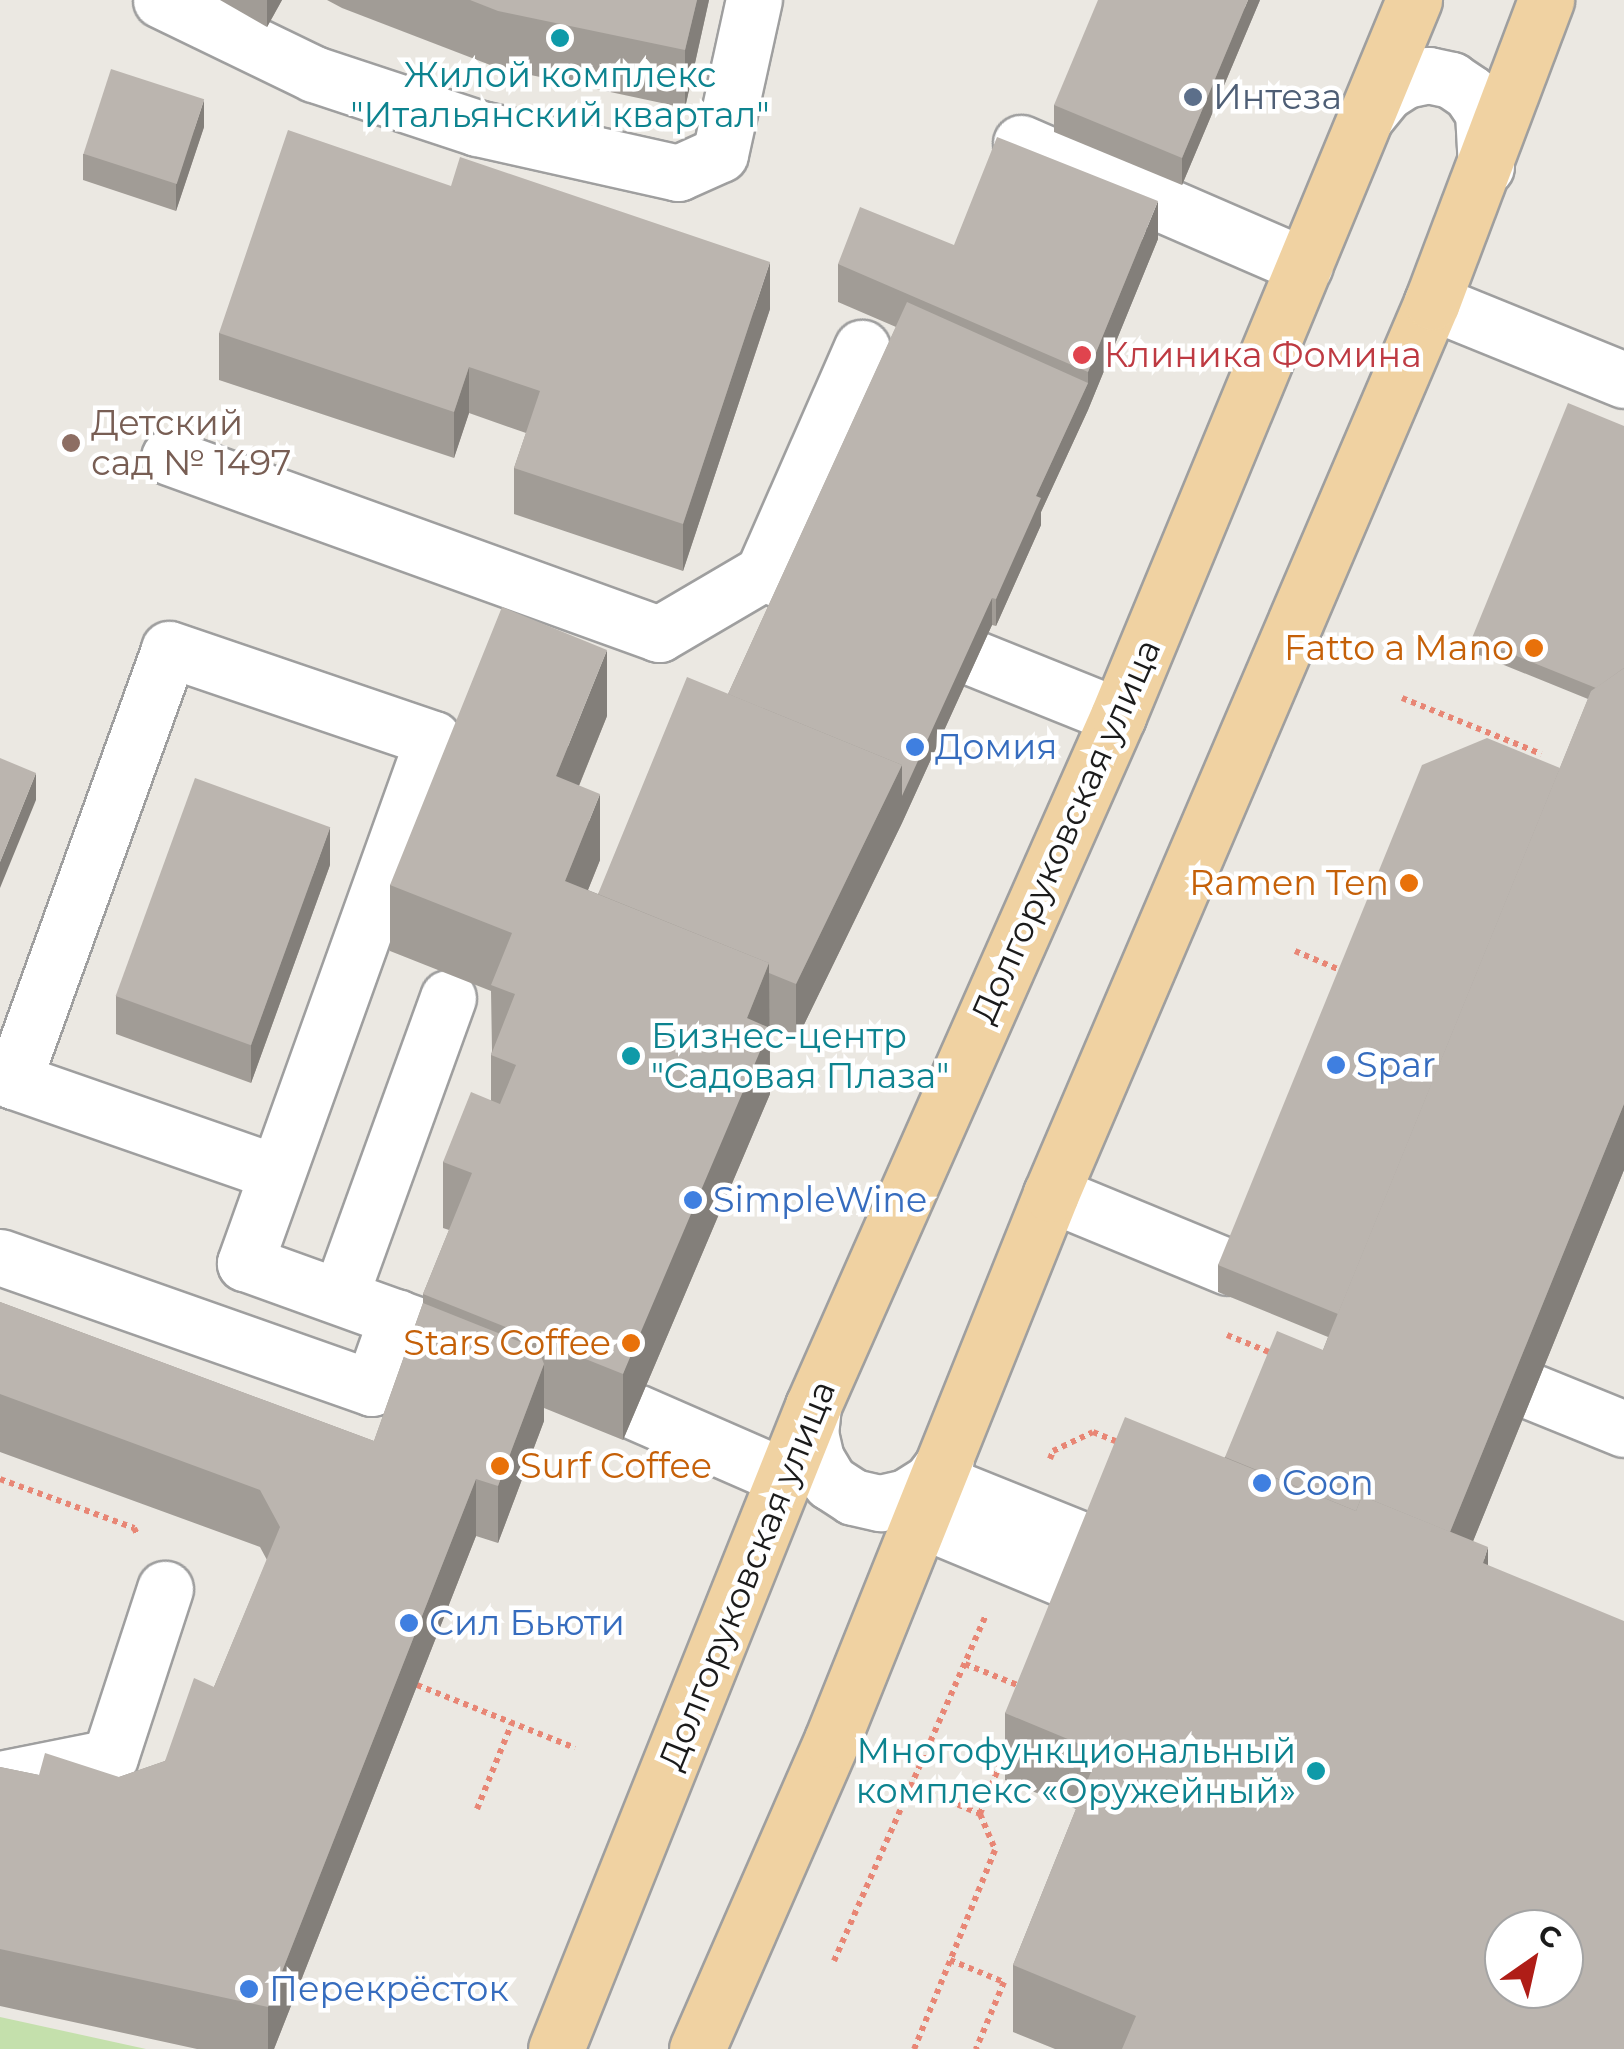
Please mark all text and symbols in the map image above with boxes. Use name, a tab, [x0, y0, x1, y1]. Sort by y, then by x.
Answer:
marker: Жилой комплекс "Итальянский квартал"	[549, 27, 571, 49]
place label: Жилой комплекс "Итальянский квартал"	[351, 54, 769, 136]
place label: Интеза	[1213, 76, 1342, 118]
marker: Интеза	[1182, 86, 1204, 108]
place label: Клиника Фомина	[1104, 334, 1422, 376]
marker: Клиника Фомина	[1069, 342, 1095, 368]
place label: Детский сад № 1497	[91, 402, 291, 484]
marker: Детский сад № 1497	[60, 432, 82, 454]
place label: Fatto a Mano	[1284, 627, 1514, 669]
street label: Долгоруковская улица	[962, 633, 1170, 1029]
marker: Fatto a Mano	[1523, 637, 1545, 659]
place label: Домия	[935, 726, 1057, 768]
marker: Домия	[904, 736, 926, 758]
place label: Ramen Ten	[1189, 862, 1389, 904]
marker: Ramen Ten	[1398, 872, 1420, 894]
place label: Бизнес-центр "Садовая Плаза"	[651, 1015, 949, 1097]
place label: Spar	[1356, 1044, 1436, 1086]
marker: Бизнес-центр "Садовая Плаза"	[620, 1045, 642, 1067]
marker: Spar	[1325, 1054, 1347, 1076]
place label: SimpleWine	[713, 1179, 927, 1221]
marker: SimpleWine	[682, 1189, 704, 1211]
place label: Stars Coffee	[403, 1322, 611, 1364]
marker: Stars Coffee	[620, 1332, 642, 1354]
street label: Долгоруковская улица	[650, 1374, 844, 1776]
place label: Surf Coffee	[520, 1445, 712, 1487]
marker: Surf Coffee	[489, 1455, 511, 1477]
place label: Coon	[1282, 1462, 1374, 1504]
marker: Coon	[1251, 1472, 1273, 1494]
place label: Сил Бьюти	[429, 1602, 625, 1644]
marker: Сил Бьюти	[398, 1612, 420, 1634]
place label: Многофункциональный комплекс «Оружейный»	[856, 1730, 1296, 1812]
marker: Многофункциональный комплекс «Оружейный»	[1305, 1760, 1327, 1782]
north arrow	[1484, 1909, 1584, 2009]
text: С	[1532, 1916, 1568, 1956]
place label: Перекрёсток	[269, 1968, 509, 2010]
marker: Перекрёсток	[238, 1978, 260, 2000]

